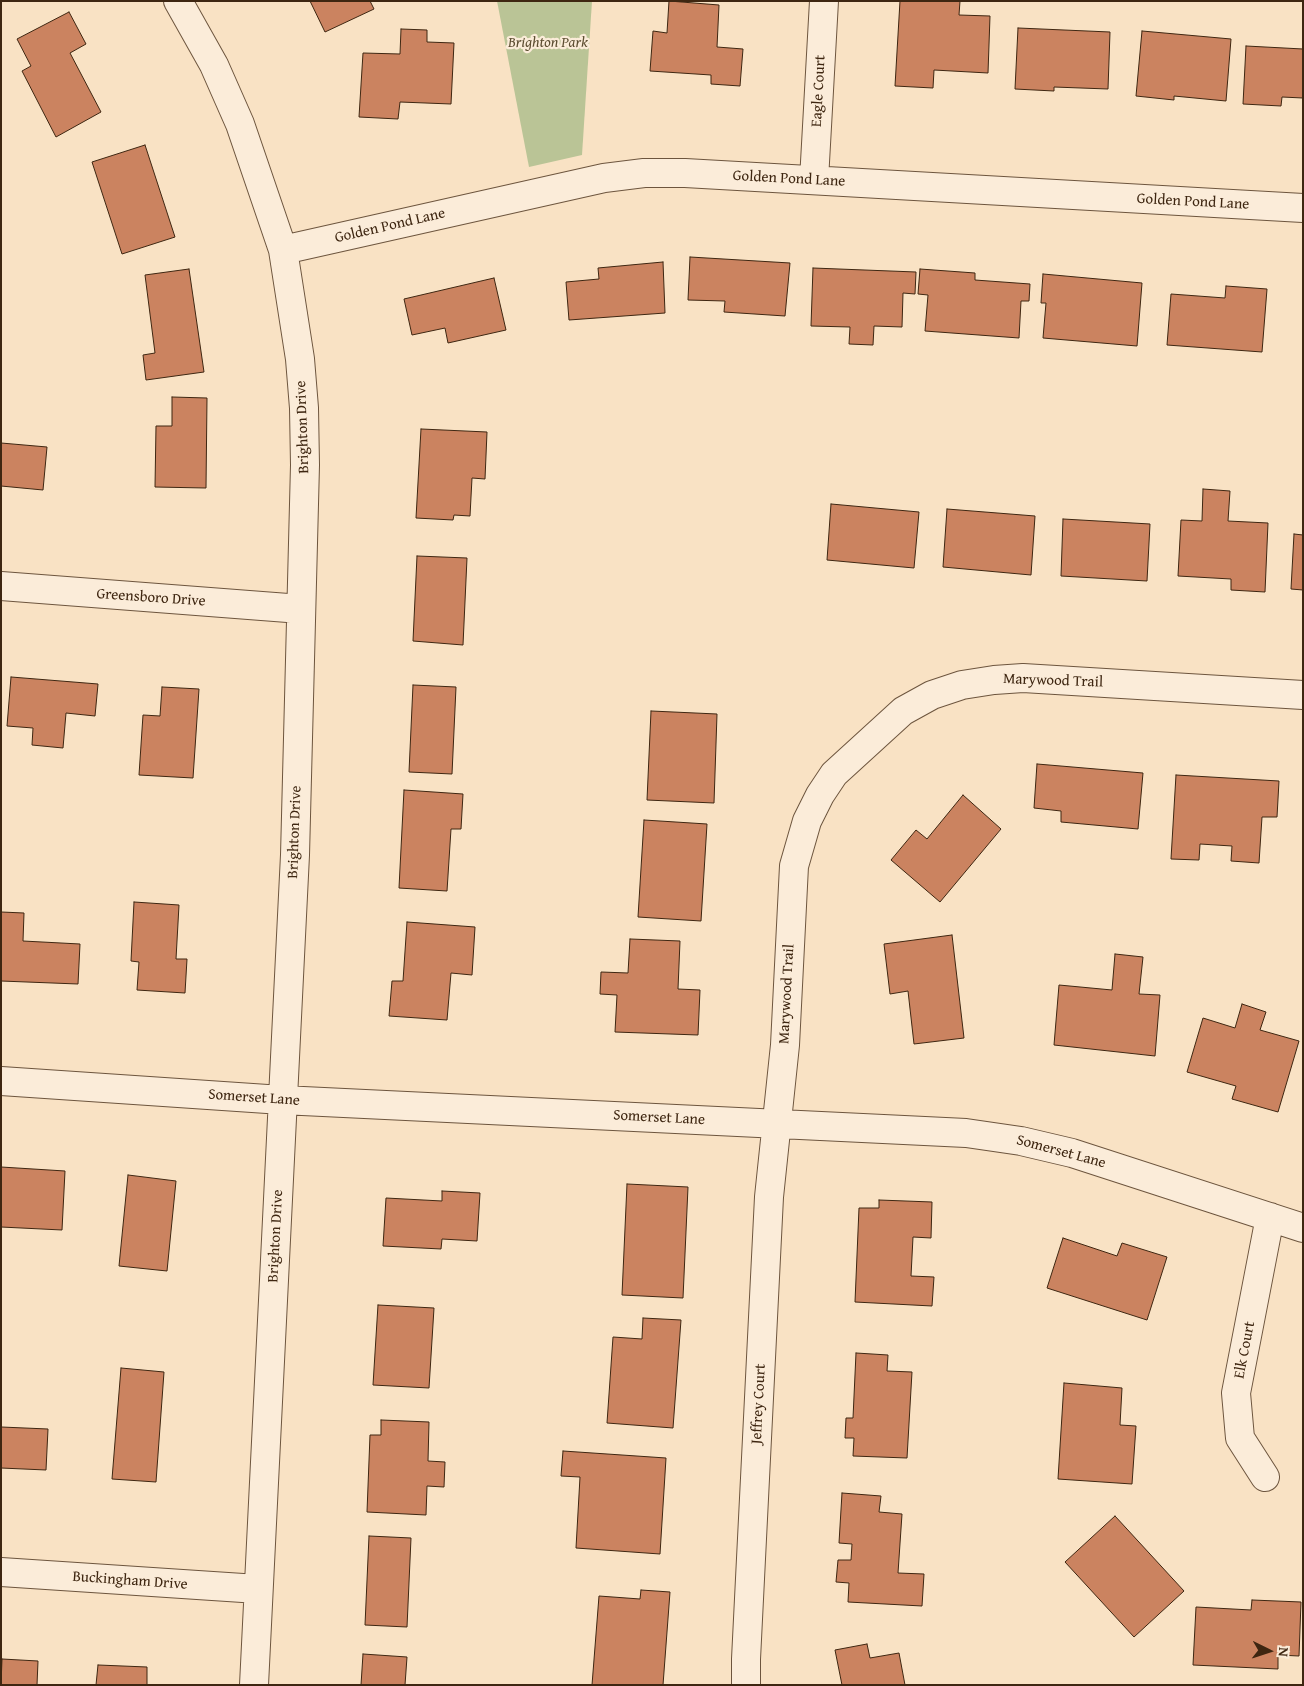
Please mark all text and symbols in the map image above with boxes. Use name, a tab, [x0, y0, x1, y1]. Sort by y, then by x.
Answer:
park label: Brighton Park	[508, 34, 588, 52]
street label: Eagle Court	[808, 55, 830, 127]
street label: Golden Pond Lane	[732, 167, 846, 191]
street label: Golden Pond Lane	[1136, 190, 1250, 214]
street label: Golden Pond Lane	[333, 205, 447, 247]
street label: Brighton Drive	[292, 380, 314, 474]
street label: Greensboro Drive	[96, 585, 206, 611]
street label: Marywood Trail	[1003, 670, 1103, 692]
street label: Brighton Drive	[284, 785, 306, 879]
street label: Marywood Trail	[775, 944, 799, 1044]
street label: Somerset Lane	[208, 1086, 300, 1110]
street label: Somerset Lane	[613, 1107, 705, 1129]
street label: Somerset Lane	[1014, 1131, 1108, 1173]
street label: Brighton Drive	[265, 1189, 287, 1283]
street label: Elk Court	[1231, 1320, 1259, 1380]
street label: Jeffrey Court	[748, 1363, 770, 1445]
street label: Buckingham Drive	[72, 1568, 188, 1594]
north arrow	[1244, 1626, 1294, 1676]
text: N	[1274, 1647, 1294, 1657]

